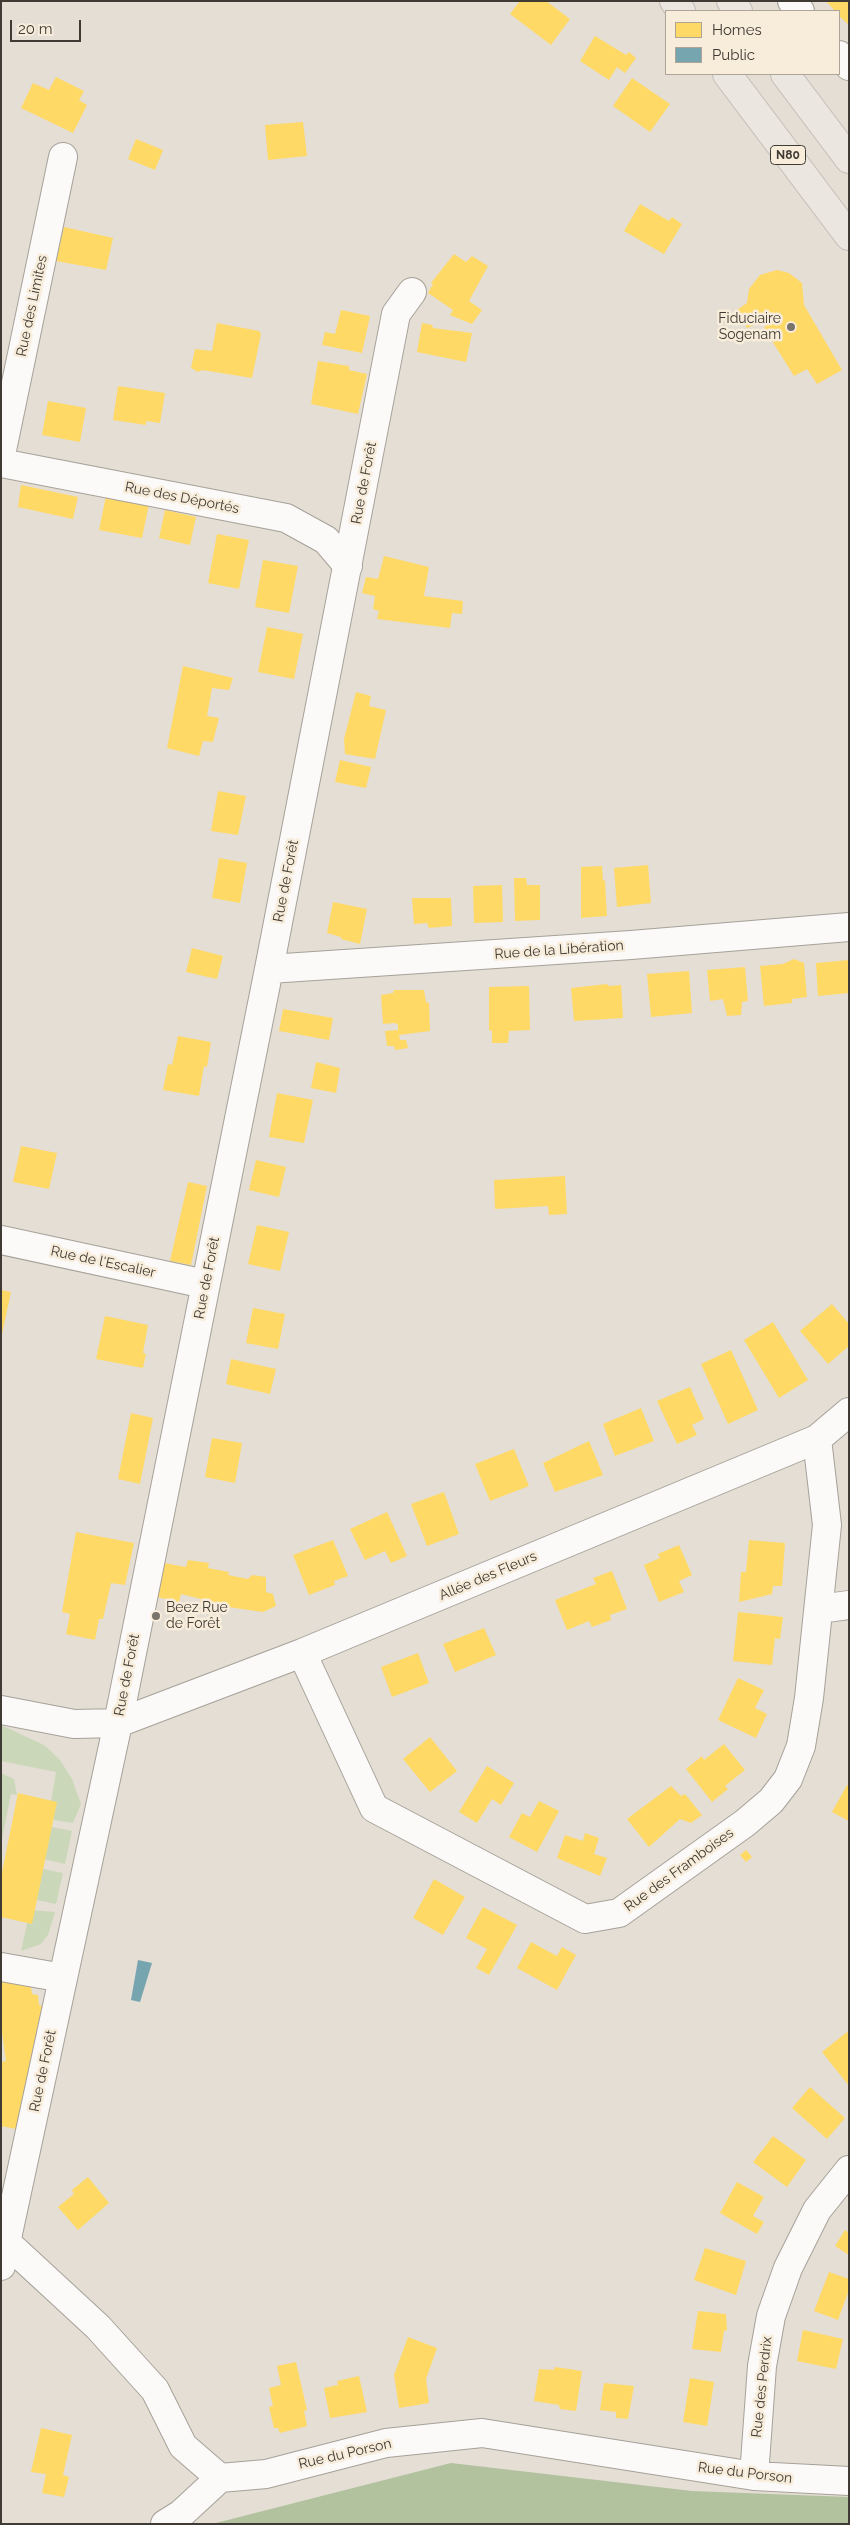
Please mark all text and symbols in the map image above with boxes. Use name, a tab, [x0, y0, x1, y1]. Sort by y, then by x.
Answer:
scale bar	[12, 10, 84, 42]
legend	[665, 10, 840, 75]
text: 20 m	[18, 20, 53, 38]
text: Homes	[712, 21, 762, 39]
text: Public	[712, 46, 755, 64]
road number: N80	[770, 146, 806, 164]
street label: Rue des Limites	[13, 254, 51, 358]
place label: Fiduciaire Sogenam	[718, 311, 781, 344]
marker: Fiduciaire Sogenam	[785, 321, 797, 333]
street label: Rue de Forêt	[348, 441, 380, 525]
street label: Rue des Déportés	[123, 479, 241, 517]
street label: Rue de Forêt	[270, 839, 302, 923]
street label: Rue de la Libération	[494, 937, 624, 963]
street label: Rue de Forêt	[191, 1236, 223, 1320]
street label: Rue de l'Escalier	[49, 1243, 157, 1281]
street label: Allée des Fleurs	[437, 1548, 539, 1604]
place label: Beez Rue de Forêt	[166, 1600, 228, 1632]
marker: Beez Rue de Forêt	[150, 1610, 162, 1622]
street label: Rue de Forêt	[111, 1633, 143, 1717]
street label: Rue des Framboises	[621, 1825, 737, 1915]
street label: Rue de Forêt	[26, 2029, 60, 2113]
street label: Rue des Perdrix	[748, 2336, 776, 2438]
street label: Rue du Porson	[297, 2435, 393, 2473]
street label: Rue du Porson	[697, 2459, 793, 2487]

